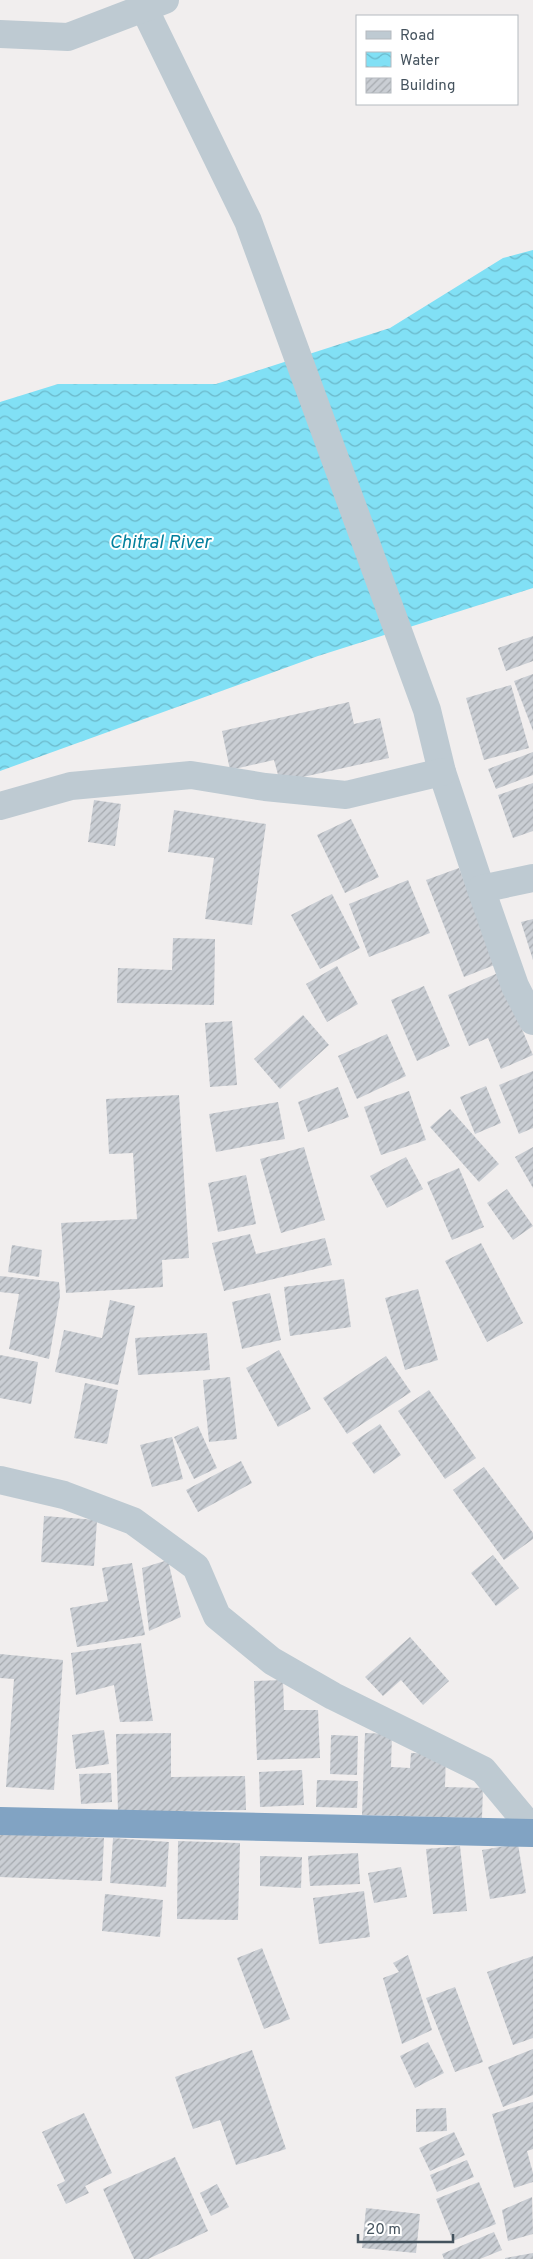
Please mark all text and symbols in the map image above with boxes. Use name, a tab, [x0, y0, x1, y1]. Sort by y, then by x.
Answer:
legend	[356, 15, 518, 105]
text: Road	[400, 27, 435, 46]
text: Water	[400, 52, 440, 71]
text: Building	[400, 77, 455, 96]
water label: Chitral River	[109, 531, 213, 555]
scale bar	[358, 2212, 453, 2244]
text: 20 m	[366, 2221, 401, 2240]

